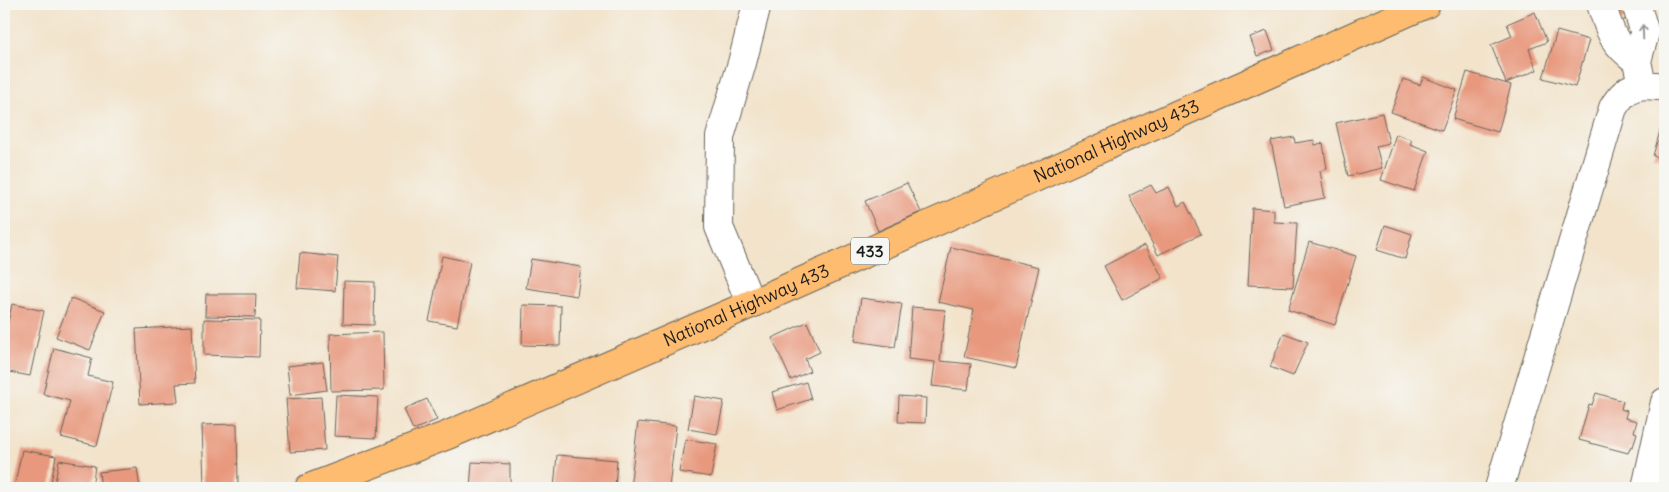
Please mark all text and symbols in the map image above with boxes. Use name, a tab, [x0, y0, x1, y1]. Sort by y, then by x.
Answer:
one-way arrow	[1638, 25, 1648, 41]
street label: National Highway 433	[1030, 94, 1203, 188]
road number: 433	[851, 238, 889, 264]
street label: National Highway 433	[660, 259, 833, 352]

